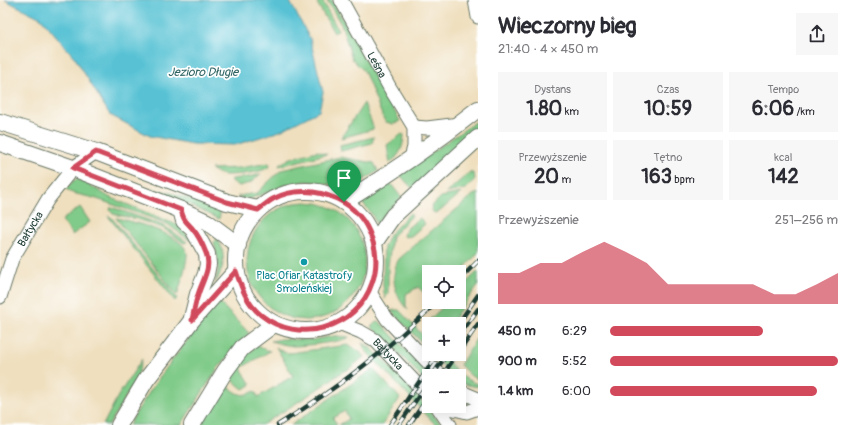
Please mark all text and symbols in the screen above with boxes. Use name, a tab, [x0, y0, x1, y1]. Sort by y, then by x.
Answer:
text: Wieczorny bieg	[498, 12, 637, 40]
button: share	[796, 13, 838, 55]
text: 21:40 · 4 × 450 m	[498, 41, 598, 57]
street label: Leśna	[365, 49, 389, 80]
water label: Jezioro Długie	[168, 65, 239, 80]
text: Dystans	[534, 83, 571, 96]
text: Czas	[657, 83, 679, 96]
text: Tempo	[768, 83, 799, 96]
text: 1.80	[526, 96, 562, 121]
text: 10:59	[644, 96, 692, 121]
text: 6:06	[752, 96, 794, 121]
text: km	[562, 105, 579, 118]
text: /km	[794, 105, 815, 118]
text: Przewyższenie	[519, 151, 587, 164]
text: Tętno	[654, 151, 682, 164]
text: kcal	[774, 151, 792, 164]
pin	[327, 161, 361, 202]
text: 20	[534, 164, 559, 189]
text: 163	[641, 164, 672, 189]
text: 142	[768, 164, 799, 189]
icon: arrive	[333, 167, 355, 189]
text: m	[559, 173, 571, 186]
text: bpm	[672, 173, 695, 186]
street label: Bałtycka	[15, 209, 46, 249]
text: Przewyższenie	[498, 212, 579, 228]
text: 251–256 m	[775, 212, 838, 228]
marker: Plac Ofiar Katastrofy Smoleńskiej	[299, 257, 309, 267]
map controls	[422, 265, 466, 413]
button: locate	[422, 265, 466, 309]
place label: Plac Ofiar Katastrofy Smoleńskiej	[256, 269, 352, 295]
button: +	[422, 317, 466, 361]
text: 450 m	[498, 323, 536, 339]
text: 6:29	[562, 323, 587, 339]
street label: Bałtycka	[370, 335, 406, 372]
text: 900 m	[498, 353, 537, 369]
text: 5:52	[562, 353, 587, 369]
button: −	[422, 369, 466, 413]
text: 1.4 km	[498, 383, 533, 399]
text: 6:00	[562, 383, 591, 399]

